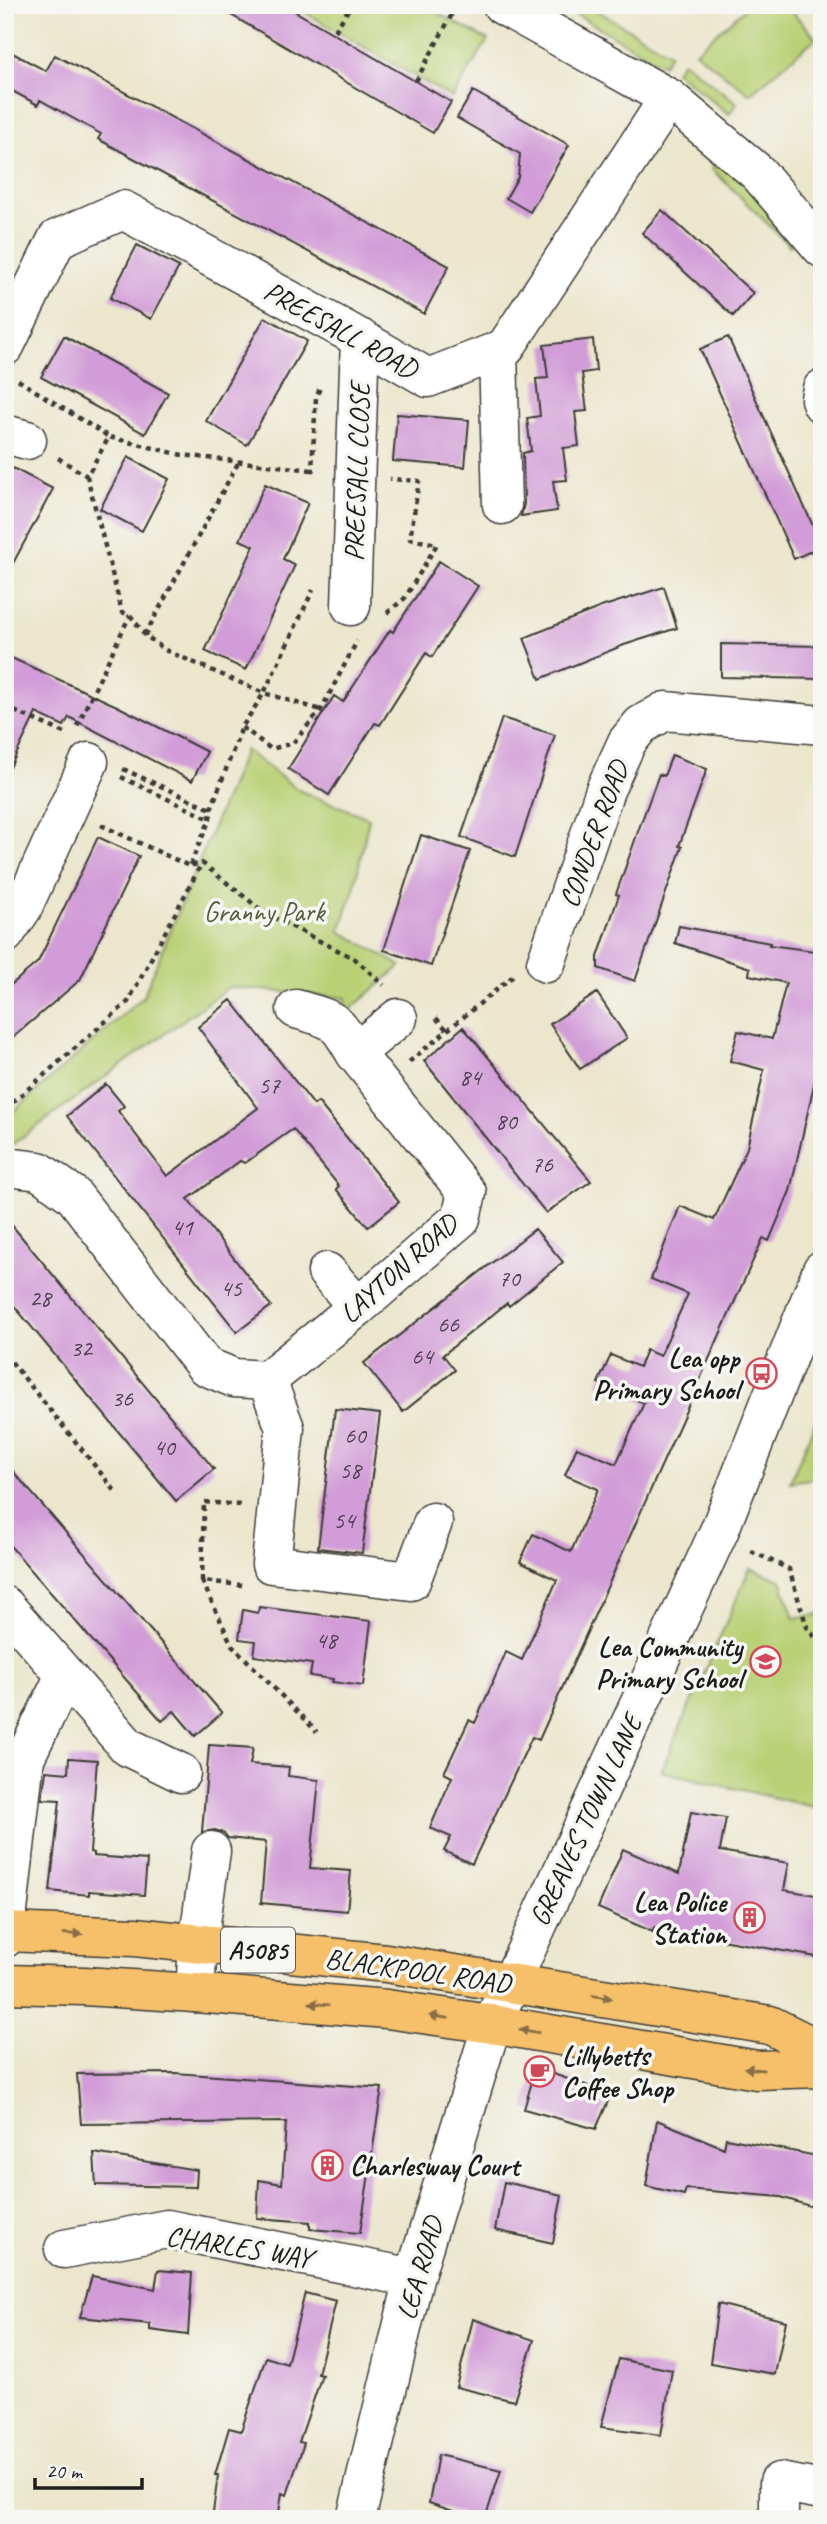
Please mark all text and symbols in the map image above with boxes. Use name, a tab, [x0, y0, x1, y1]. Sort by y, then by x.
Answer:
street label: PREESALL ROAD	[258, 273, 426, 387]
street label: PREESALL CLOSE	[336, 379, 377, 562]
street label: CONDER ROAD	[551, 754, 637, 912]
park label: Granny Park	[204, 894, 326, 929]
house number: 84	[459, 1062, 483, 1092]
house number: 57	[258, 1070, 281, 1100]
house number: 80	[495, 1106, 519, 1136]
house number: 76	[531, 1149, 554, 1179]
street label: LAYTON ROAD	[332, 1204, 467, 1330]
house number: 41	[171, 1212, 194, 1242]
house number: 70	[498, 1263, 522, 1293]
house number: 45	[220, 1273, 243, 1303]
house number: 28	[29, 1283, 53, 1313]
house number: 66	[437, 1309, 460, 1339]
house number: 32	[70, 1333, 94, 1363]
place label: Lea opp Primary School	[593, 1340, 745, 1407]
house number: 64	[411, 1341, 435, 1371]
bus stop icon: Lea opp Primary School	[745, 1356, 779, 1390]
house number: 36	[111, 1383, 134, 1413]
house number: 60	[344, 1420, 368, 1450]
house number: 40	[153, 1432, 177, 1462]
house number: 58	[339, 1455, 363, 1485]
house number: 54	[333, 1505, 357, 1535]
house number: 48	[315, 1625, 339, 1655]
place label: Lea Community Primary School	[596, 1629, 748, 1696]
school or university icon: Lea Community Primary School	[748, 1645, 782, 1679]
street label: GREAVES TOWN LANE	[521, 1706, 651, 1931]
place label: Lea Police Station	[634, 1884, 729, 1951]
building icon: Lea Police Station	[732, 1900, 766, 1934]
road number: A5085	[221, 1927, 295, 1972]
one-way arrow	[63, 1929, 85, 1940]
street label: BLACKPOOL ROAD	[323, 1940, 515, 2001]
one-way arrow	[591, 1992, 613, 2003]
one-way arrow	[308, 1998, 330, 2009]
one-way arrow	[428, 2011, 450, 2022]
one-way arrow	[518, 2025, 540, 2036]
place label: Lillybetts Coffee Shop	[562, 2038, 675, 2105]
cafe icon: Lillybetts Coffee Shop	[522, 2054, 556, 2088]
one-way arrow	[743, 2063, 765, 2074]
building icon: Charlesway Court	[310, 2148, 344, 2182]
place label: Charlesway Court	[350, 2148, 523, 2183]
street label: LEA ROAD	[388, 2210, 452, 2323]
street label: CHARLES WAY	[164, 2218, 320, 2276]
scale bar	[35, 2447, 142, 2491]
text: 20 m	[46, 2458, 84, 2484]

